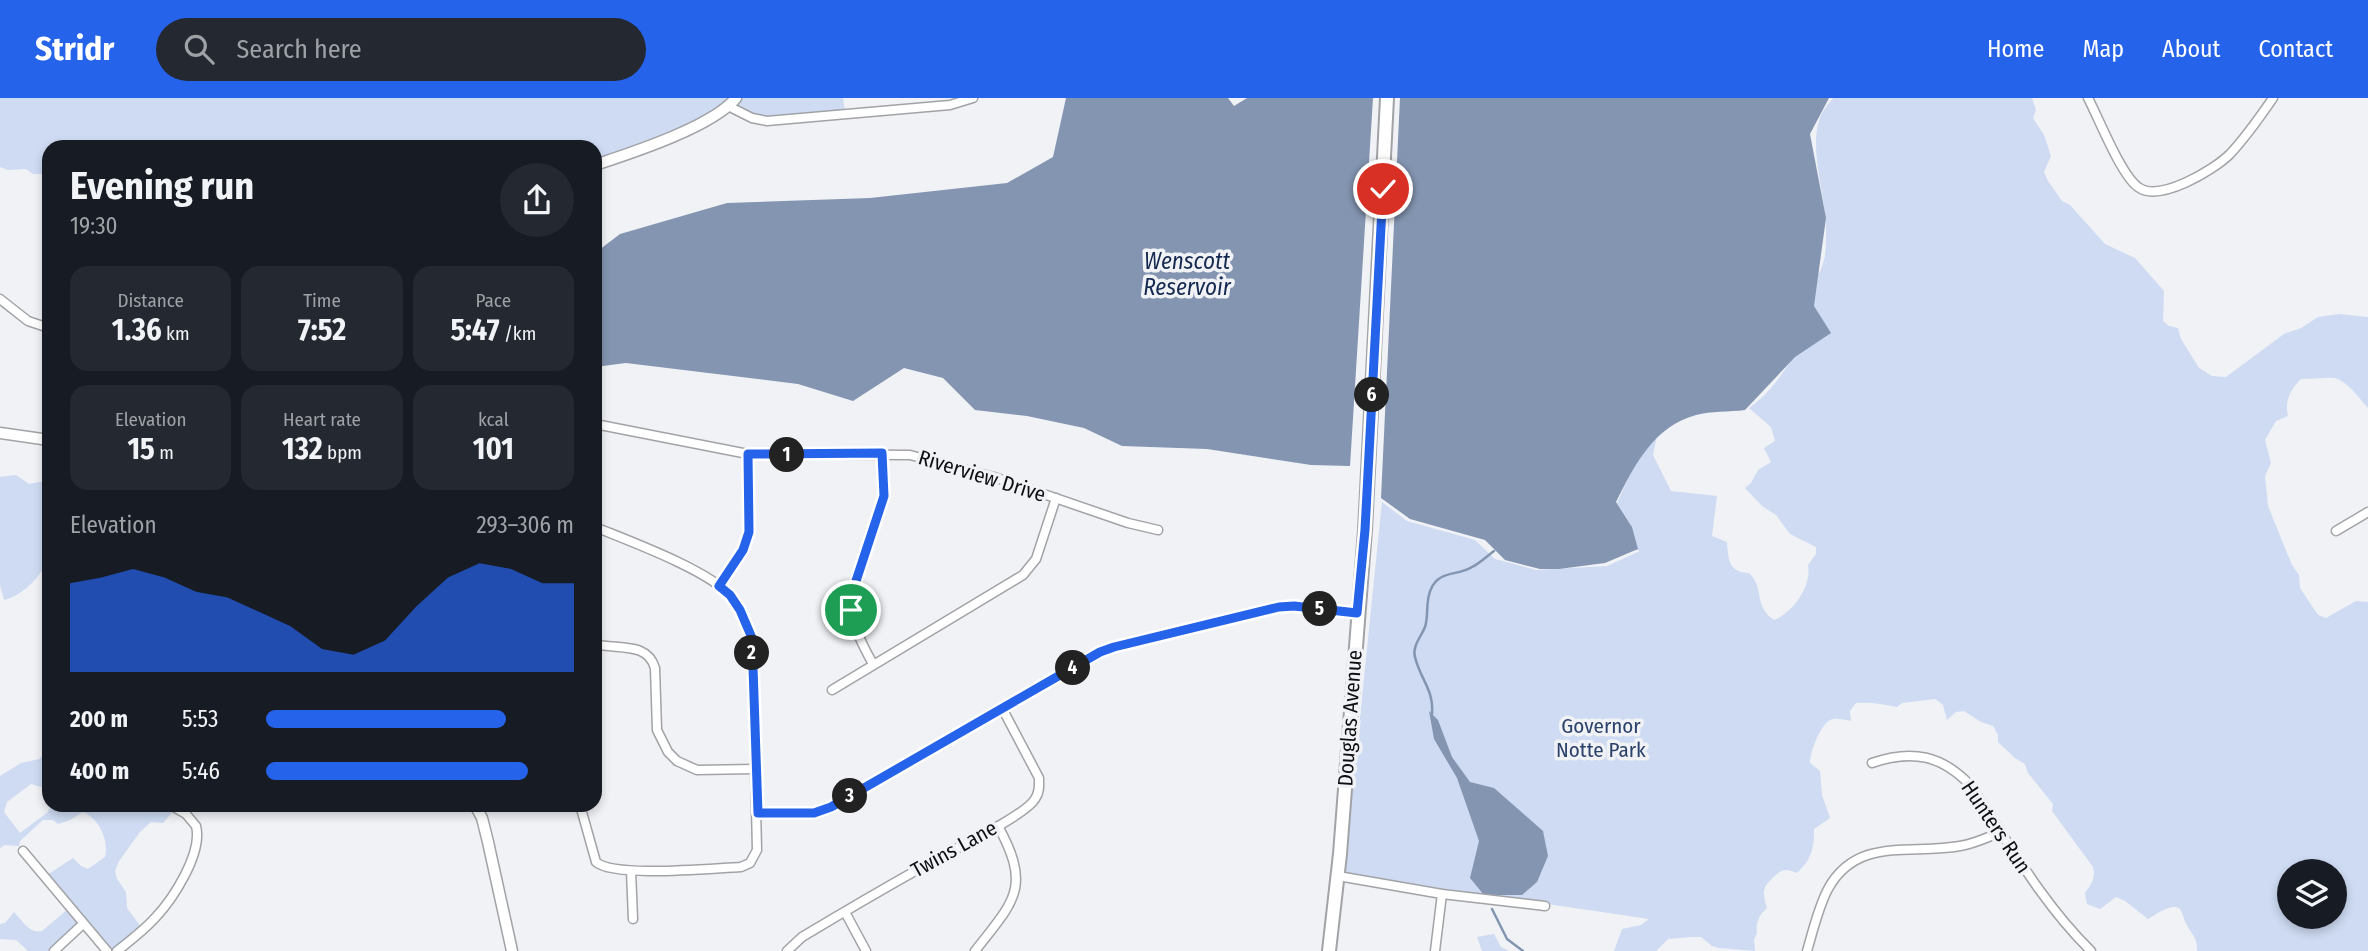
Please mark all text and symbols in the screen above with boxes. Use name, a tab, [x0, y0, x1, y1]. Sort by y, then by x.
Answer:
search box	[156, 18, 646, 81]
text: Stridr	[35, 29, 114, 69]
icon: search	[180, 30, 218, 68]
text: Search here	[236, 34, 362, 65]
text: Home	[1987, 35, 2044, 63]
text: Map	[2082, 35, 2124, 63]
text: About	[2162, 35, 2220, 63]
text: Contact	[2258, 35, 2333, 63]
pin	[1353, 159, 1413, 219]
text: Evening run	[70, 163, 254, 209]
button: share	[500, 163, 574, 237]
icon: check	[1364, 170, 1402, 208]
text: 19:30	[70, 212, 118, 240]
water label: Wenscott Reservoir	[1143, 247, 1232, 301]
text: Distance	[117, 289, 184, 312]
text: Time	[303, 289, 341, 312]
text: Pace	[476, 289, 511, 312]
text: 1.36	[112, 312, 162, 348]
text: 7:52	[298, 312, 346, 348]
text: 5:47	[450, 312, 499, 348]
text: km	[162, 322, 190, 345]
text: /km	[499, 322, 536, 345]
pin: 6	[1354, 378, 1390, 412]
text: 6	[1367, 383, 1376, 406]
text: Elevation	[115, 408, 186, 431]
text: Heart rate	[283, 408, 361, 431]
text: kcal	[478, 408, 509, 431]
text: 15	[127, 431, 155, 467]
text: 132	[282, 431, 323, 467]
text: 101	[473, 431, 514, 467]
pin: 1	[770, 438, 804, 472]
text: m	[155, 441, 174, 464]
text: bpm	[323, 441, 362, 464]
text: 1	[782, 443, 791, 466]
street label: Riverview Drive	[915, 444, 1049, 508]
text: Elevation	[70, 511, 157, 539]
text: 293–306 m	[477, 511, 574, 539]
pin	[821, 580, 881, 640]
icon: arrive	[832, 591, 870, 629]
pin: 5	[1302, 592, 1338, 626]
text: 5	[1315, 597, 1324, 620]
pin: 2	[734, 636, 770, 670]
text: 2	[747, 641, 756, 664]
street label: Douglas Avenue	[1332, 649, 1368, 787]
pin: 4	[1056, 650, 1090, 686]
text: 4	[1068, 656, 1077, 679]
text: 200 m	[70, 705, 128, 733]
text: 5:53	[182, 705, 218, 733]
park label: Governor Notte Park	[1556, 713, 1646, 763]
text: 400 m	[70, 757, 129, 785]
text: 5:46	[182, 757, 220, 785]
street label: Hunters Run	[1956, 776, 2036, 878]
pin: 3	[832, 778, 868, 814]
text: 3	[845, 784, 854, 807]
street label: Twins Lane	[907, 815, 1001, 883]
map controls	[2277, 859, 2347, 929]
button: layers	[2277, 859, 2347, 929]

